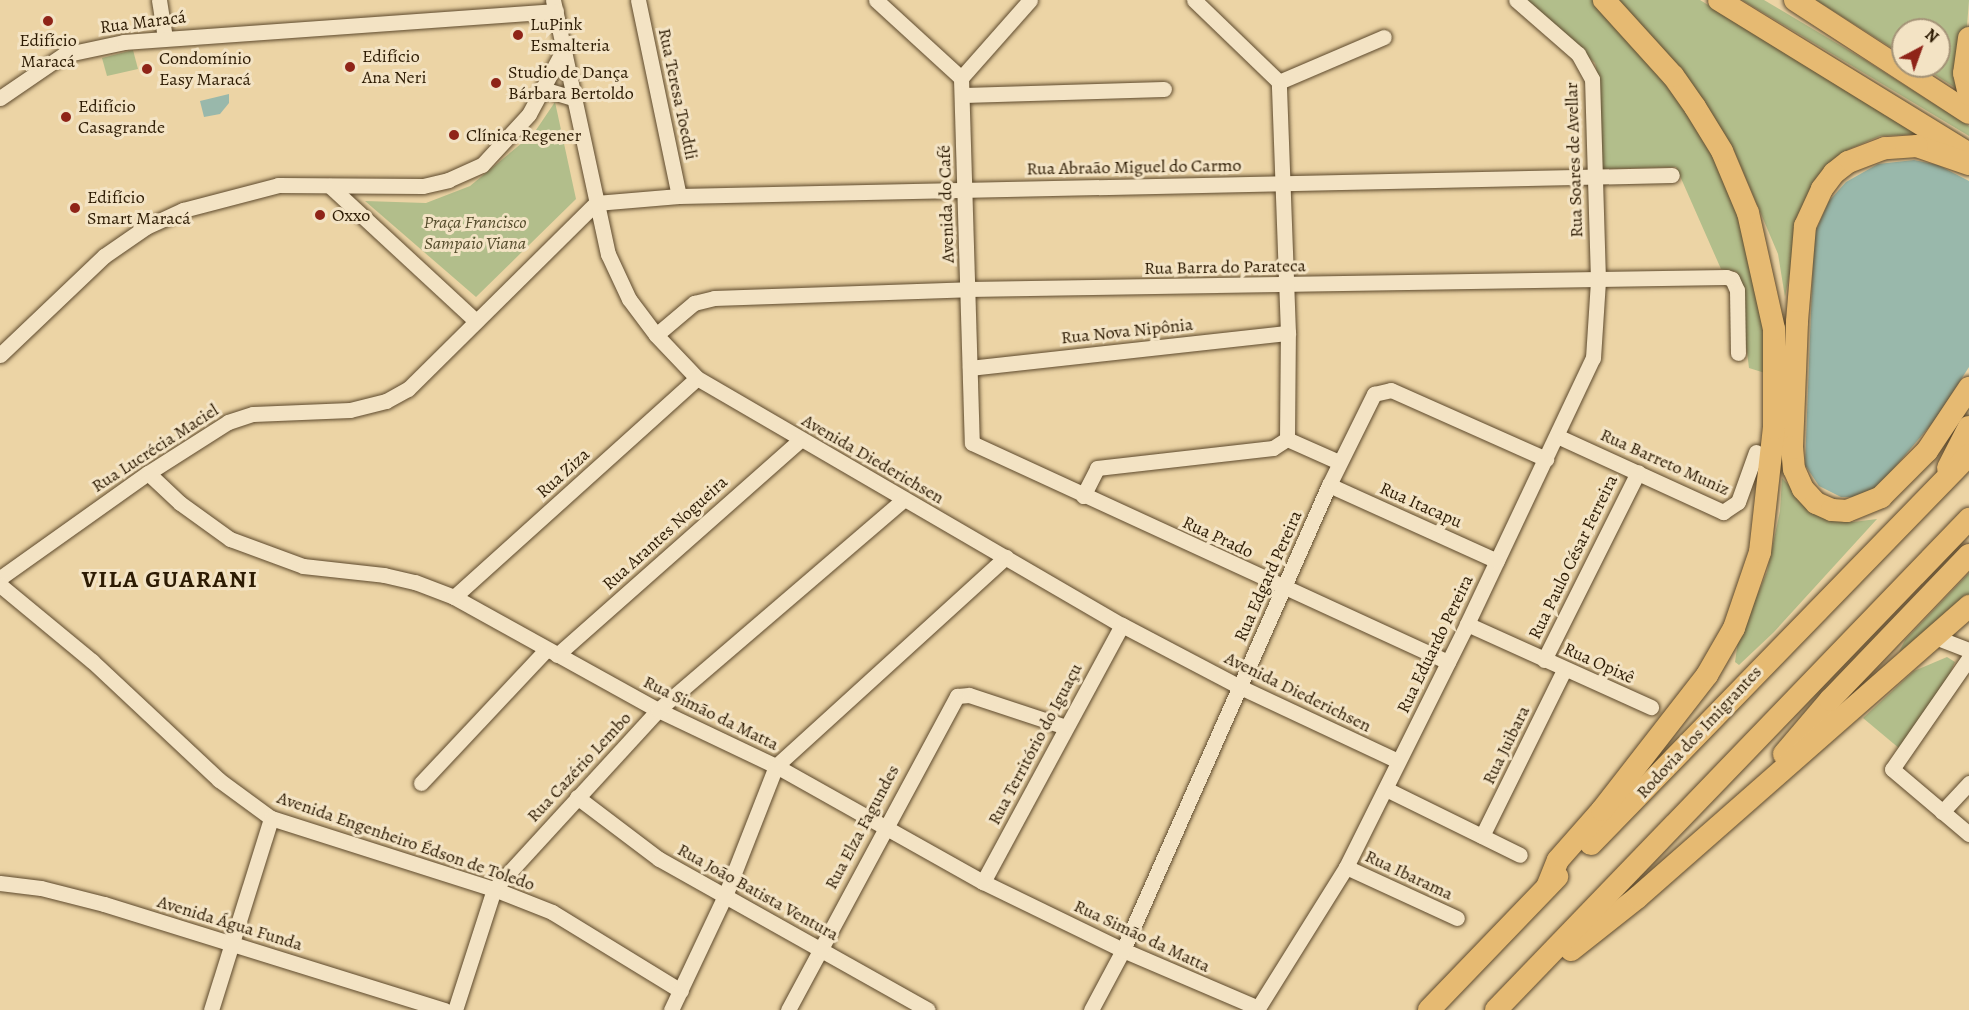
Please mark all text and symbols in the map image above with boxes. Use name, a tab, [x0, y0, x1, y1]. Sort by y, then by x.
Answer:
street label: Rua Maracá	[99, 6, 187, 38]
marker: Edifício Maracá	[41, 14, 55, 28]
place label: LuPink Esmalteria	[530, 14, 610, 57]
north arrow	[1891, 18, 1951, 78]
text: N	[1920, 24, 1943, 48]
street label: Rua Teresa Toedtli	[654, 26, 702, 162]
marker: LuPink Esmalteria	[511, 28, 525, 42]
place label: Edifício Maracá	[19, 30, 77, 72]
place label: Edifício Ana Neri	[362, 46, 427, 88]
place label: Condomínio Easy Maracá	[159, 48, 251, 90]
marker: Edifício Ana Neri	[343, 60, 357, 74]
marker: Condomínio Easy Maracá	[140, 62, 154, 76]
place label: Studio de Dança Bárbara Bertoldo	[508, 62, 634, 104]
marker: Studio de Dança Bárbara Bertoldo	[489, 76, 503, 90]
street label: Rua Soares de Avellar	[1560, 82, 1588, 238]
place label: Edifício Casagrande	[78, 96, 165, 138]
marker: Edifício Casagrande	[59, 110, 73, 124]
place label: Clínica Regener	[466, 124, 581, 146]
marker: Clínica Regener	[447, 128, 461, 142]
street label: Avenida do Café	[933, 145, 959, 263]
street label: Rua Abraão Miguel do Carmo	[1026, 154, 1242, 180]
place label: Edifício Smart Maracá	[87, 187, 191, 230]
marker: Edifício Smart Maracá	[68, 201, 82, 215]
place label: Oxxo	[332, 204, 370, 226]
marker: Oxxo	[313, 208, 327, 222]
park label: Praça Francisco Sampaio Viana	[424, 212, 526, 254]
street label: Rua Barra do Parateca	[1144, 255, 1306, 279]
street label: Rua Nova Nipônia	[1060, 313, 1194, 349]
street label: Rua Lucrécia Maciel	[88, 399, 222, 497]
street label: Avenida Diederichsen	[798, 410, 948, 508]
street label: Rua Barreto Muniz	[1597, 424, 1733, 500]
street label: Rua Ziza	[532, 444, 594, 502]
street label: Rua Arantes Nogueira	[598, 471, 732, 595]
street label: Rua Paulo César Ferreira	[1524, 471, 1622, 643]
street label: Rua Itacapu	[1376, 477, 1466, 533]
street label: Rua Edgard Pereira	[1229, 507, 1307, 645]
street label: Rua Prado	[1179, 511, 1257, 563]
district label: VILA GUARANI	[82, 566, 258, 594]
street label: Rua Eduardo Pereira	[1392, 571, 1478, 717]
street label: Rua Opixê	[1560, 638, 1638, 688]
street label: Avenida Diederichsen	[1221, 647, 1375, 737]
street label: Rua Território do Iguaçu	[983, 659, 1087, 829]
street label: Rodovia dos Imigrantes	[1632, 661, 1766, 803]
street label: Rua Simão da Matta	[640, 671, 782, 755]
street label: Rua Juibara	[1478, 702, 1534, 788]
street label: Rua Cazério Lembo	[522, 707, 636, 827]
street label: Rua Elza Fagundes	[820, 761, 904, 893]
street label: Avenida Engenheiro Édson de Toledo	[274, 787, 538, 895]
street label: Rua João Batista Ventura	[674, 839, 842, 945]
street label: Rua Ibarama	[1362, 845, 1456, 905]
street label: Avenida Água Funda	[155, 891, 305, 955]
street label: Rua Simão da Matta	[1070, 895, 1214, 977]

